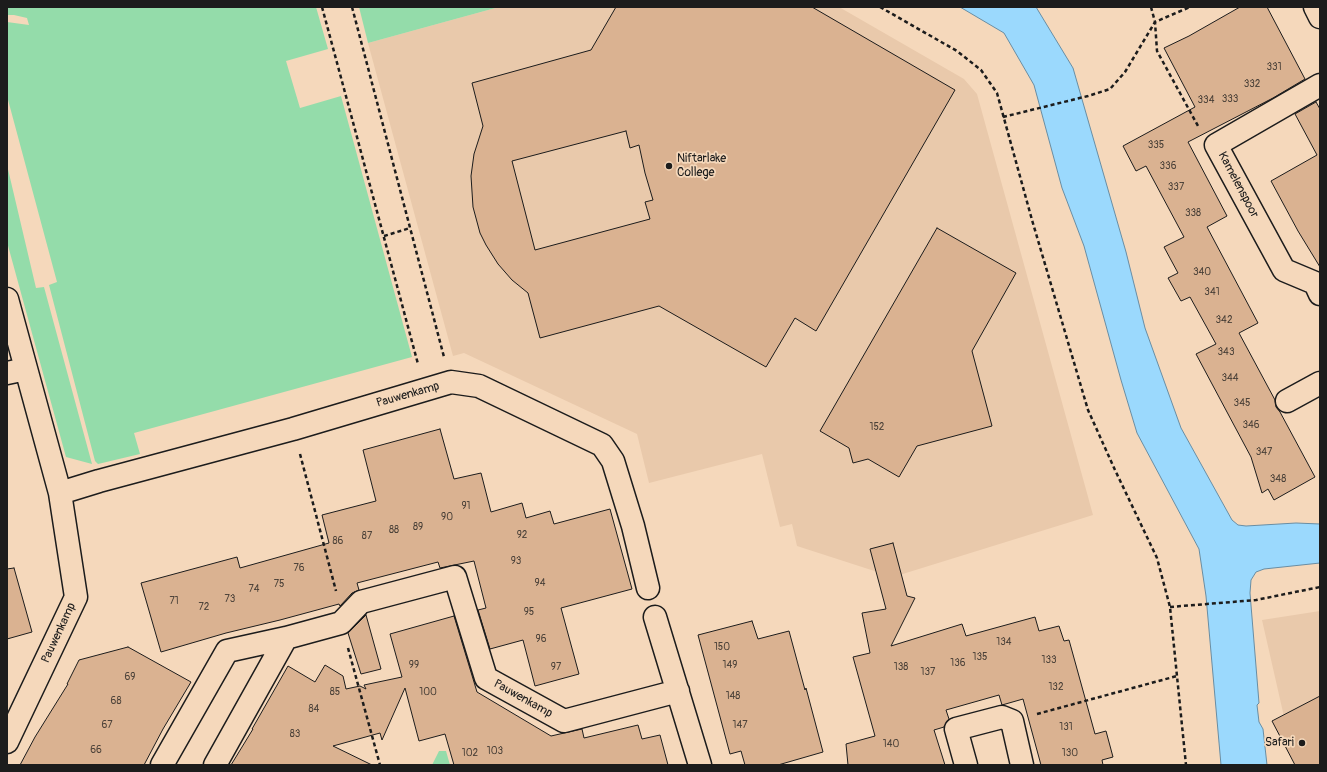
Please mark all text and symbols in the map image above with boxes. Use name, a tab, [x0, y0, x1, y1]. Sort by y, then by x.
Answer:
house number: 331	[1266, 61, 1282, 73]
house number: 332	[1244, 78, 1260, 90]
house number: 333	[1222, 93, 1238, 105]
house number: 334	[1198, 94, 1214, 106]
house number: 335	[1148, 139, 1164, 151]
street label: Kamelenspoor	[1215, 150, 1261, 220]
place label: Niftarlake College	[677, 152, 726, 180]
house number: 336	[1160, 160, 1176, 172]
marker: Niftarlake College	[664, 161, 674, 171]
house number: 337	[1168, 181, 1184, 193]
house number: 338	[1185, 207, 1201, 219]
house number: 340	[1193, 266, 1211, 278]
house number: 341	[1204, 286, 1220, 298]
house number: 342	[1216, 314, 1232, 326]
house number: 343	[1218, 346, 1234, 358]
house number: 344	[1221, 372, 1239, 384]
street label: Pauwenkamp	[375, 379, 441, 411]
house number: 345	[1234, 397, 1250, 409]
house number: 346	[1242, 419, 1260, 431]
house number: 152	[870, 421, 884, 433]
house number: 347	[1256, 446, 1272, 458]
house number: 348	[1270, 473, 1286, 485]
house number: 91	[461, 500, 471, 512]
house number: 90	[441, 511, 453, 523]
house number: 89	[413, 521, 423, 533]
house number: 88	[389, 524, 399, 536]
house number: 92	[517, 529, 527, 541]
house number: 87	[362, 530, 372, 542]
house number: 86	[333, 535, 343, 547]
house number: 93	[511, 555, 521, 567]
house number: 76	[293, 562, 305, 574]
house number: 94	[535, 577, 545, 589]
house number: 75	[274, 578, 284, 590]
house number: 74	[248, 583, 260, 595]
house number: 73	[225, 593, 235, 605]
house number: 71	[169, 595, 179, 607]
street label: Pauwenkamp	[39, 601, 79, 665]
house number: 72	[199, 601, 209, 613]
house number: 95	[524, 606, 534, 618]
house number: 96	[536, 633, 546, 645]
house number: 134	[996, 636, 1012, 648]
house number: 150	[714, 641, 730, 653]
house number: 135	[973, 651, 987, 663]
house number: 133	[1041, 654, 1057, 666]
house number: 136	[950, 657, 966, 669]
house number: 99	[409, 659, 419, 671]
house number: 149	[723, 659, 737, 671]
house number: 97	[551, 661, 561, 673]
house number: 138	[894, 661, 908, 673]
house number: 137	[921, 666, 935, 678]
house number: 69	[125, 671, 135, 683]
street label: Pauwenkamp	[491, 677, 555, 721]
house number: 132	[1048, 681, 1064, 693]
house number: 85	[330, 686, 340, 698]
house number: 100	[419, 686, 437, 698]
house number: 148	[726, 690, 740, 702]
house number: 68	[111, 695, 121, 707]
house number: 84	[309, 703, 319, 715]
house number: 67	[101, 719, 113, 731]
house number: 147	[733, 719, 747, 731]
house number: 131	[1059, 721, 1073, 733]
house number: 83	[290, 728, 300, 740]
place label: Safari	[1265, 736, 1294, 750]
house number: 140	[883, 738, 899, 750]
marker: Safari	[1297, 738, 1307, 748]
house number: 66	[90, 744, 102, 756]
house number: 103	[487, 745, 503, 757]
house number: 102	[462, 747, 478, 759]
house number: 130	[1062, 747, 1078, 759]

